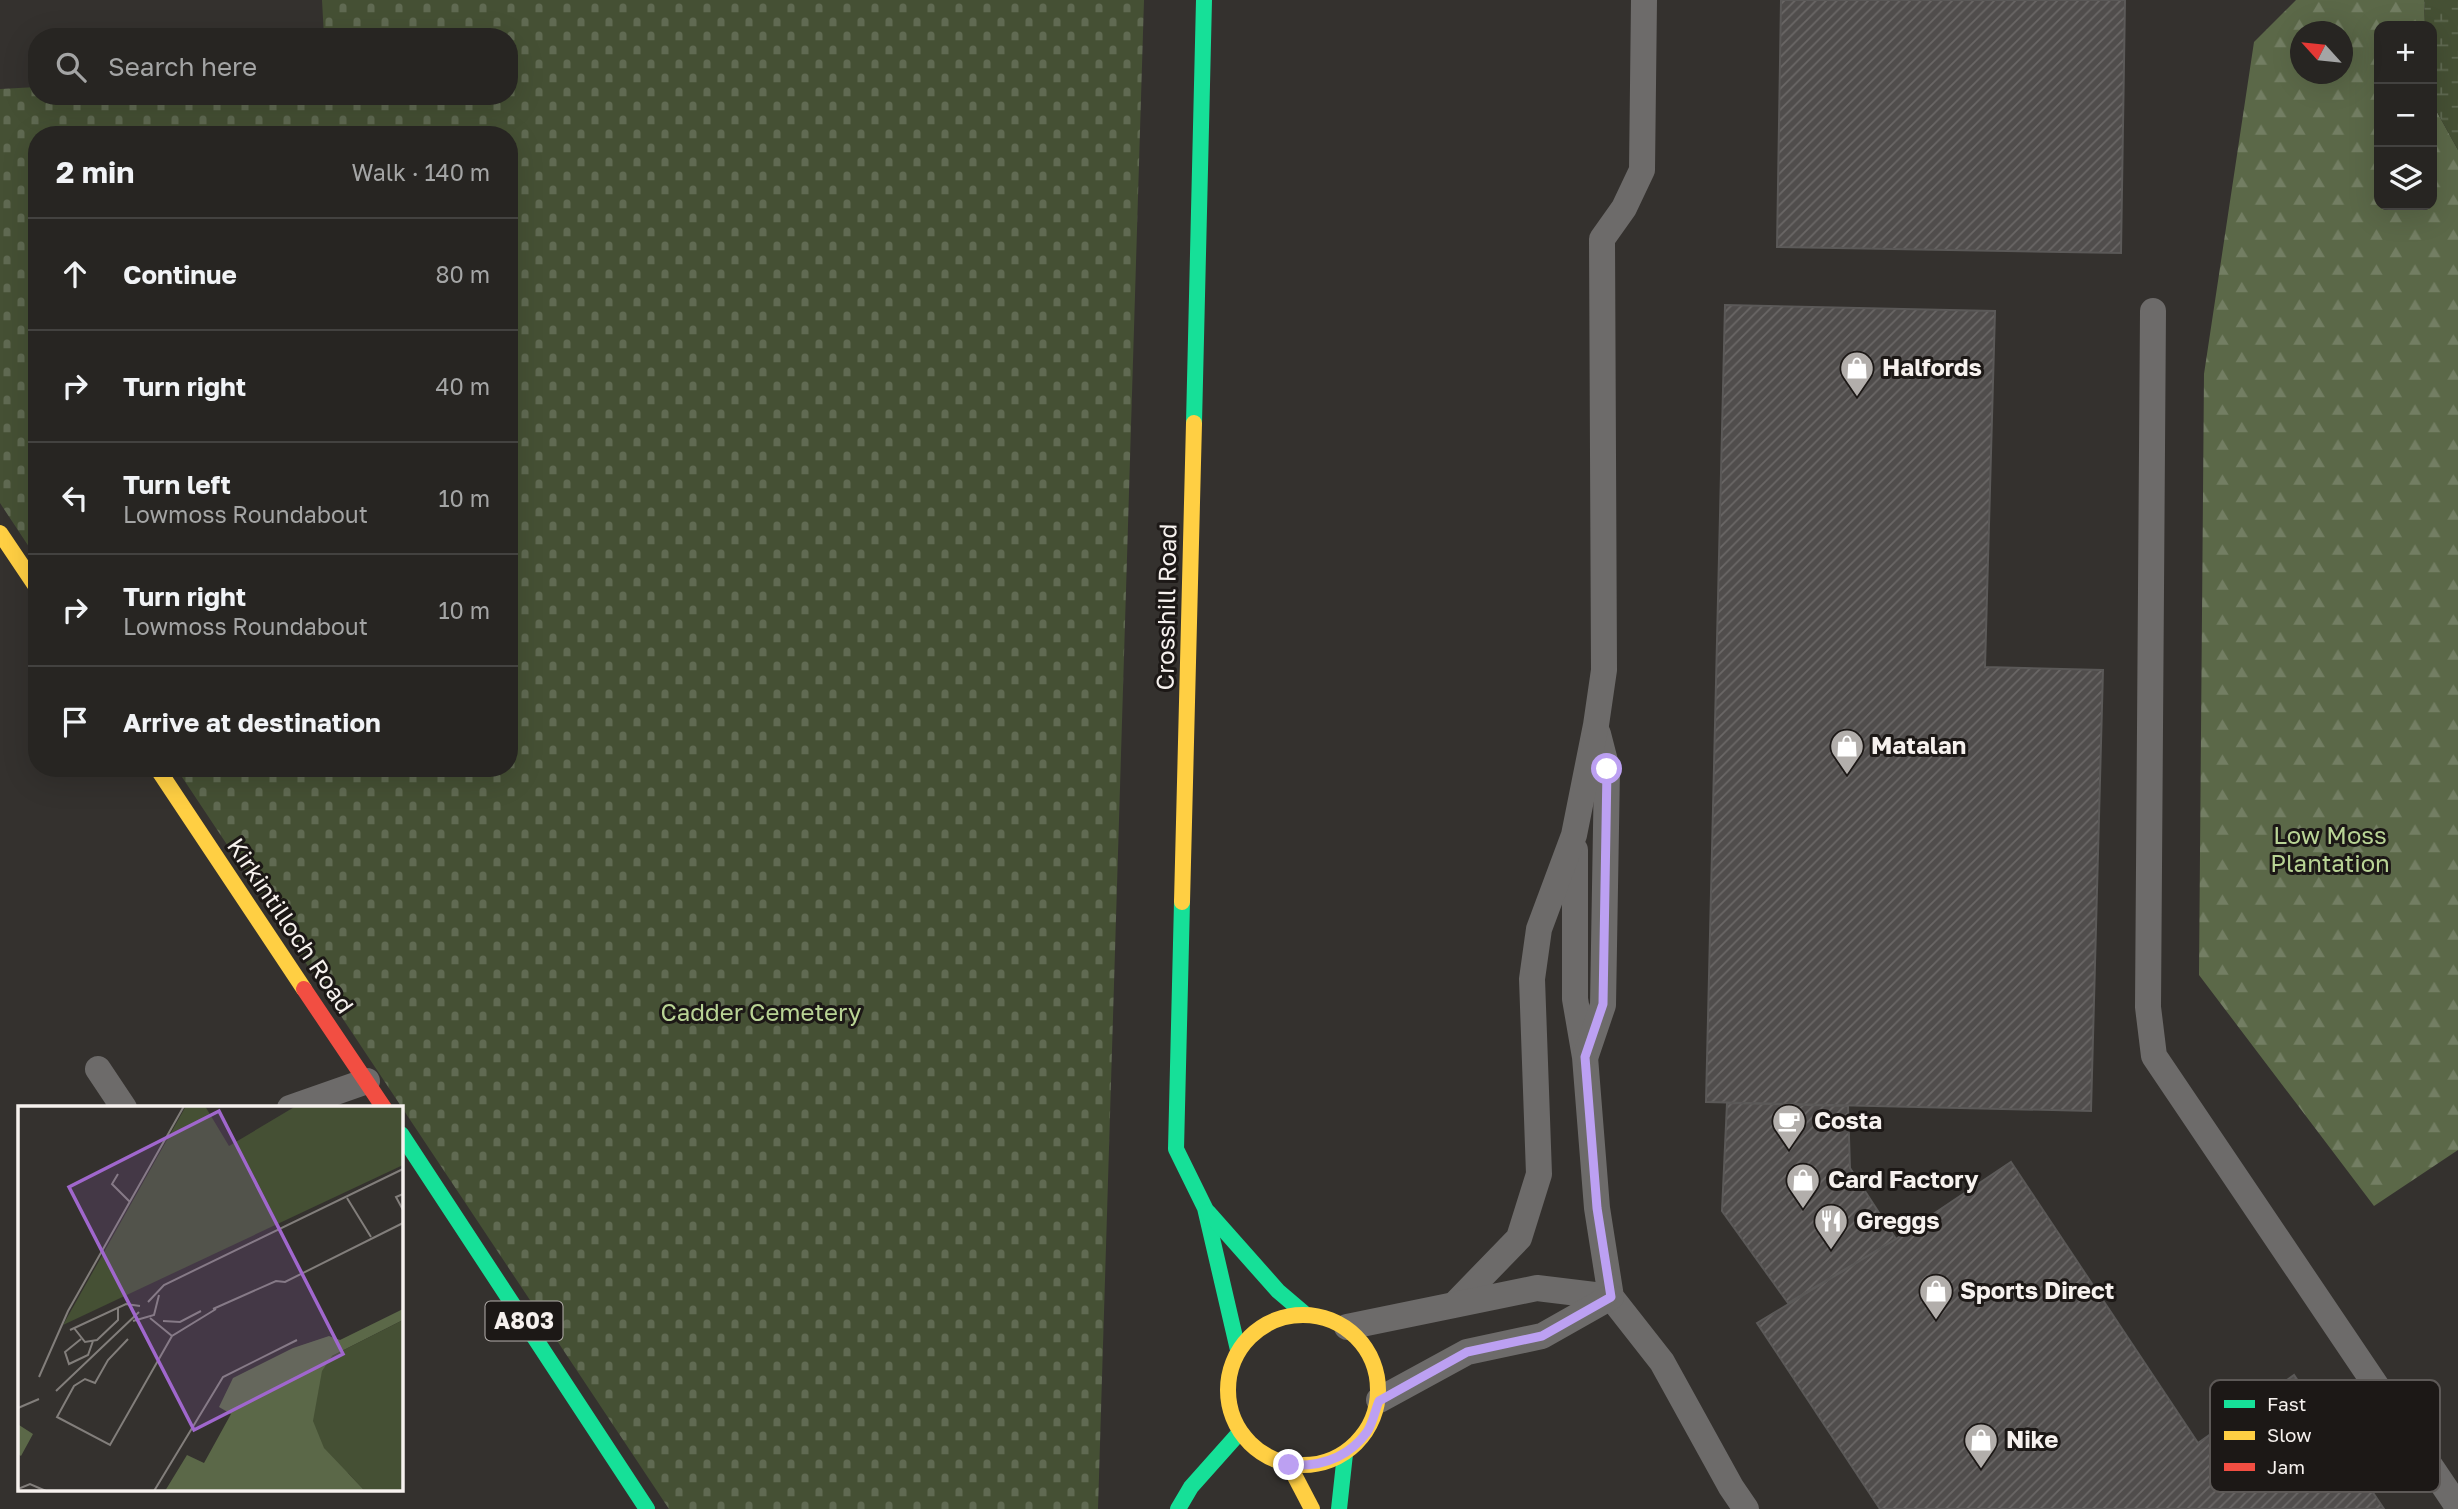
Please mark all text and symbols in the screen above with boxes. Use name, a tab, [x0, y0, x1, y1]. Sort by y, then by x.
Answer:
north arrow	[2290, 21, 2353, 84]
map controls	[2374, 21, 2437, 210]
button: +	[2374, 21, 2437, 84]
search box	[28, 28, 518, 105]
icon: search	[52, 48, 90, 86]
text: Search here	[108, 51, 257, 82]
button: −	[2374, 84, 2437, 147]
button: layers	[2374, 147, 2437, 210]
text: 2 min	[56, 154, 134, 190]
text: Walk · 140 m	[352, 158, 490, 186]
icon: ahead	[56, 255, 94, 293]
text: Continue	[123, 259, 237, 290]
text: 80 m	[436, 260, 490, 288]
shop icon: Halfords	[1838, 349, 1876, 398]
place label: Halfords	[1882, 352, 1982, 381]
icon: right	[56, 367, 94, 405]
text: Turn right	[123, 371, 246, 402]
text: 40 m	[436, 372, 490, 400]
text: Turn left	[123, 469, 231, 500]
icon: left	[56, 479, 94, 517]
text: 10 m	[438, 484, 490, 512]
text: Lowmoss Roundabout	[123, 500, 368, 528]
street label: Crosshill Road	[1150, 523, 1181, 691]
text: Turn right	[123, 581, 246, 612]
icon: right	[56, 591, 94, 629]
text: 10 m	[438, 596, 490, 624]
text: Lowmoss Roundabout	[123, 612, 368, 640]
icon: arrive	[56, 703, 94, 741]
text: Arrive at destination	[123, 707, 381, 738]
shop icon: Matalan	[1828, 727, 1866, 776]
place label: Matalan	[1871, 730, 1966, 759]
route start	[1591, 753, 1622, 784]
park label: Low Moss Plantation	[2270, 820, 2390, 877]
street label: Kirkintilloch Road	[222, 832, 361, 1018]
park label: Cadder Cemetery	[660, 997, 862, 1026]
cafe icon: Costa	[1770, 1102, 1808, 1151]
place label: Costa	[1814, 1105, 1882, 1134]
inset map	[18, 1106, 402, 1492]
shop icon: Card Factory	[1784, 1161, 1822, 1210]
place label: Card Factory	[1828, 1164, 1979, 1193]
restaurant icon: Greggs	[1812, 1202, 1850, 1251]
place label: Greggs	[1856, 1205, 1940, 1234]
shop icon: Sports Direct	[1917, 1272, 1955, 1321]
place label: Sports Direct	[1960, 1275, 2114, 1304]
road number: A803	[486, 1302, 562, 1340]
legend	[2210, 1380, 2440, 1492]
text: Fast	[2267, 1392, 2306, 1415]
shop icon: Nike	[1962, 1421, 2000, 1470]
text: Slow	[2267, 1423, 2312, 1446]
place label: Nike	[2006, 1424, 2058, 1453]
route end	[1273, 1449, 1304, 1480]
text: Jam	[2267, 1455, 2305, 1478]

